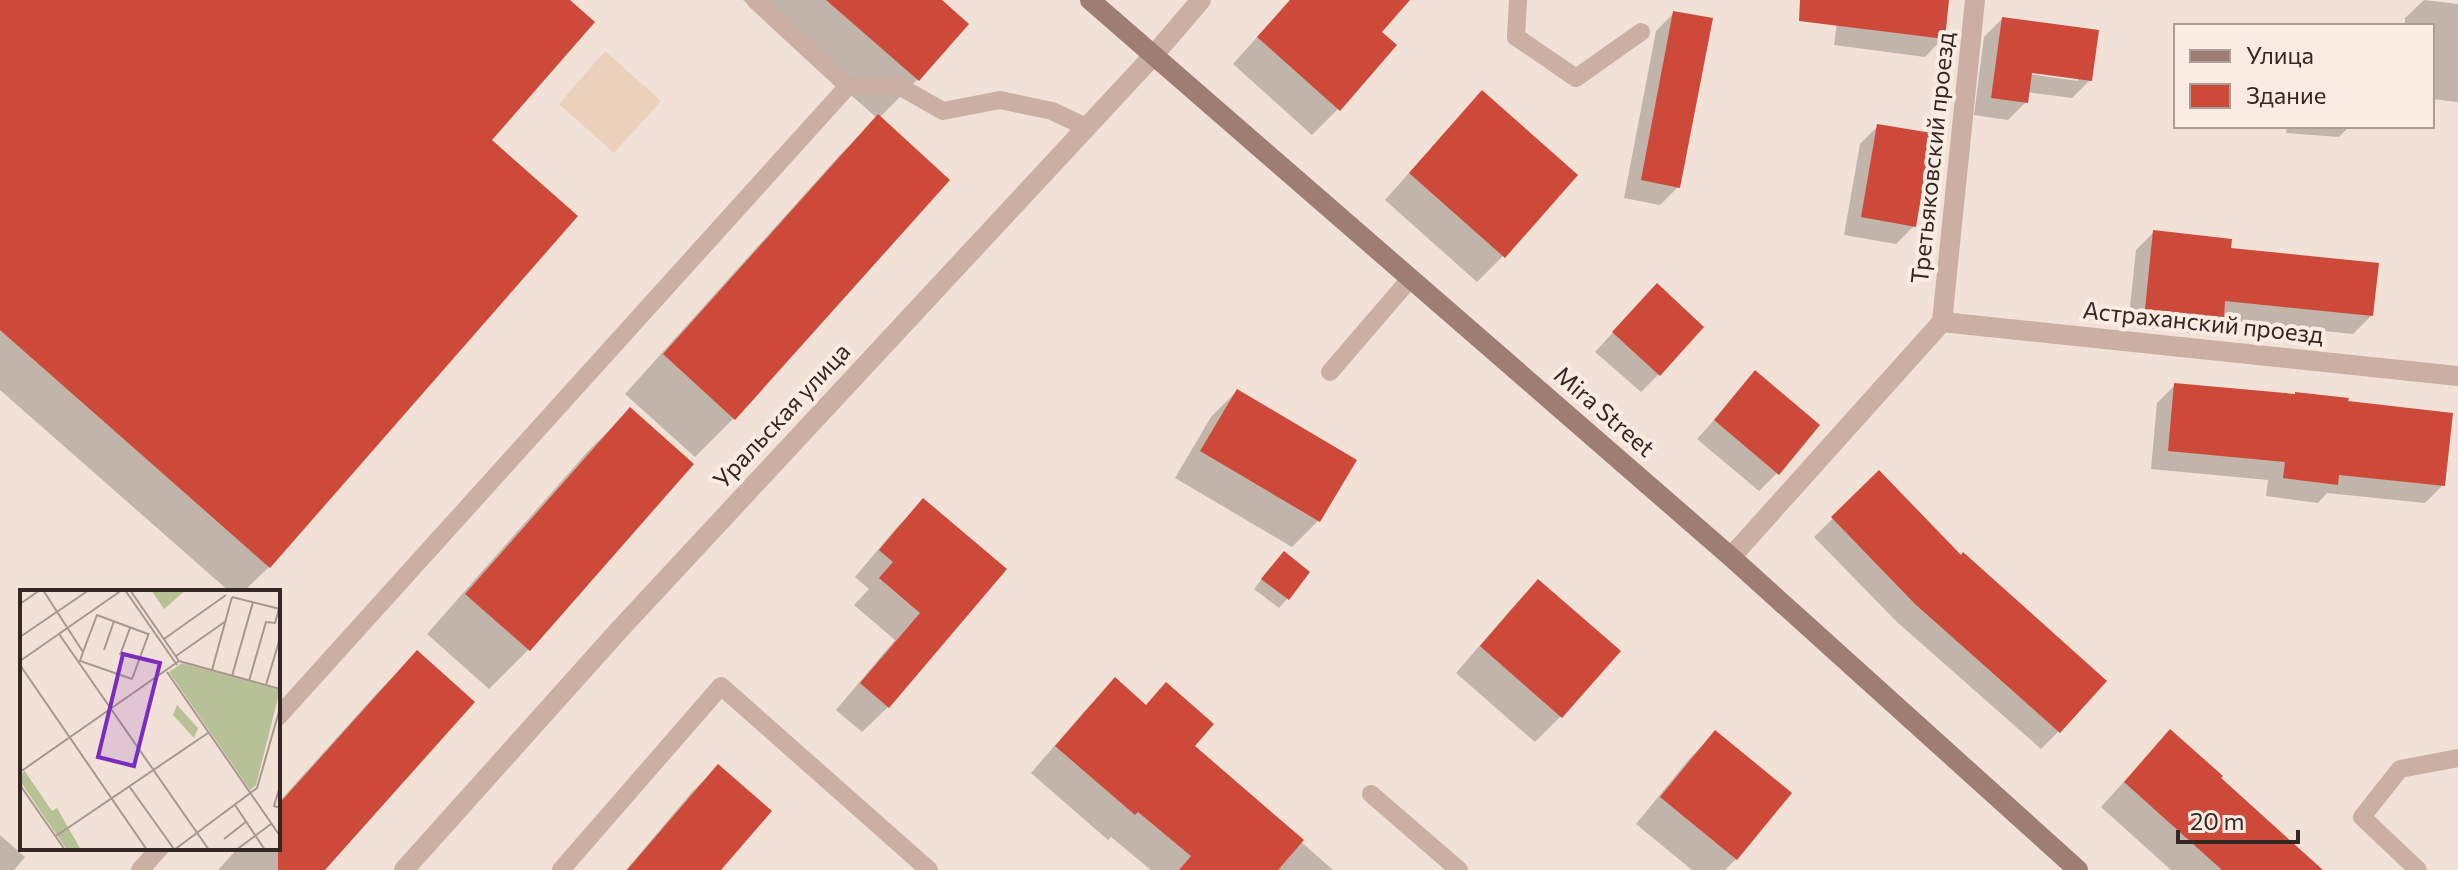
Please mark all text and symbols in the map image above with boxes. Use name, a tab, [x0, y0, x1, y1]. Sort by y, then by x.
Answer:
legend	[2174, 24, 2434, 128]
street label: Третьяковский проезд	[1904, 31, 1959, 285]
text: Улица	[2246, 40, 2314, 69]
text: Здание	[2246, 80, 2326, 109]
street label: Астраханский проезд	[2081, 294, 2325, 349]
street label: Уральская улица	[706, 337, 855, 493]
street label: Mira Street	[1549, 359, 1661, 462]
inset map	[20, 590, 280, 850]
scale bar	[2178, 794, 2298, 844]
text: 20 m	[2190, 806, 2244, 835]

